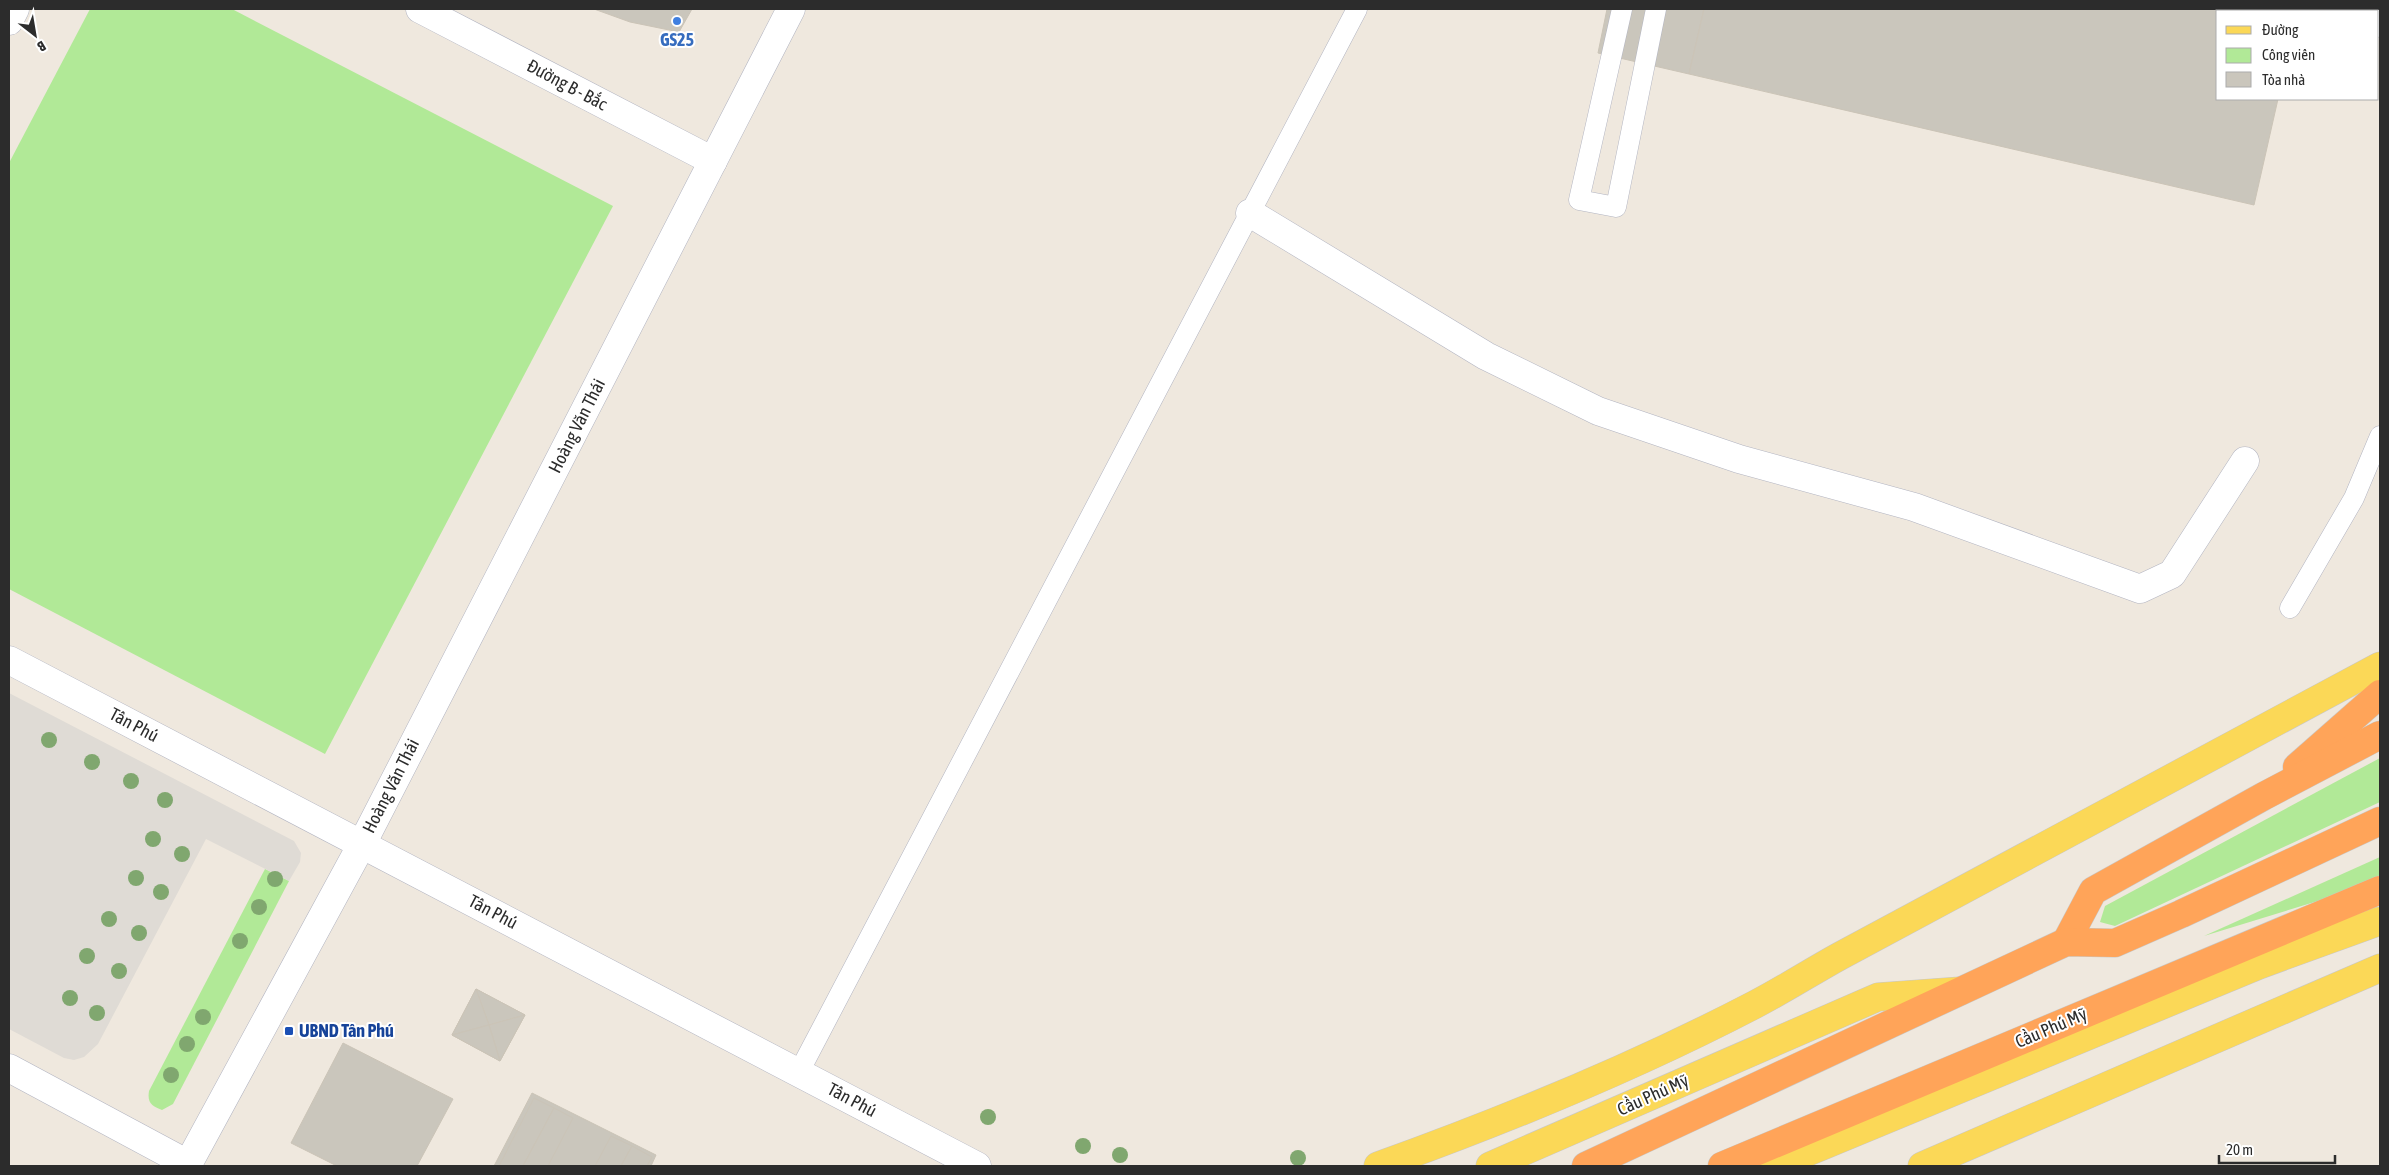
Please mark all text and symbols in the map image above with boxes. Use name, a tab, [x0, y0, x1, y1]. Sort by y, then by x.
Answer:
north arrow	[10, 10, 60, 60]
legend	[2216, 10, 2379, 100]
marker: GS25	[671, 15, 683, 27]
text: Đường	[2262, 21, 2299, 38]
place label: GS25	[660, 29, 694, 50]
text: B	[34, 38, 49, 55]
text: Công viên	[2262, 46, 2315, 63]
street label: Đường B - Bắc	[524, 55, 611, 115]
text: Tòa nhà	[2262, 71, 2305, 88]
street label: Hoàng Văn Thái	[544, 375, 609, 476]
street label: Tân Phú	[106, 703, 162, 746]
street label: Hoàng Văn Thái	[358, 735, 423, 836]
street label: Tân Phú	[465, 890, 521, 933]
street label: Cầu Phú Mỹ	[2011, 1002, 2090, 1052]
place label: UBND Tân Phú	[299, 1020, 394, 1041]
marker: UBND Tân Phú	[283, 1025, 295, 1037]
street label: Cầu Phú Mỹ	[1613, 1069, 1692, 1120]
street label: Tân Phú	[824, 1078, 880, 1121]
scale bar	[2219, 1132, 2335, 1164]
text: 20 m	[2226, 1141, 2253, 1158]

